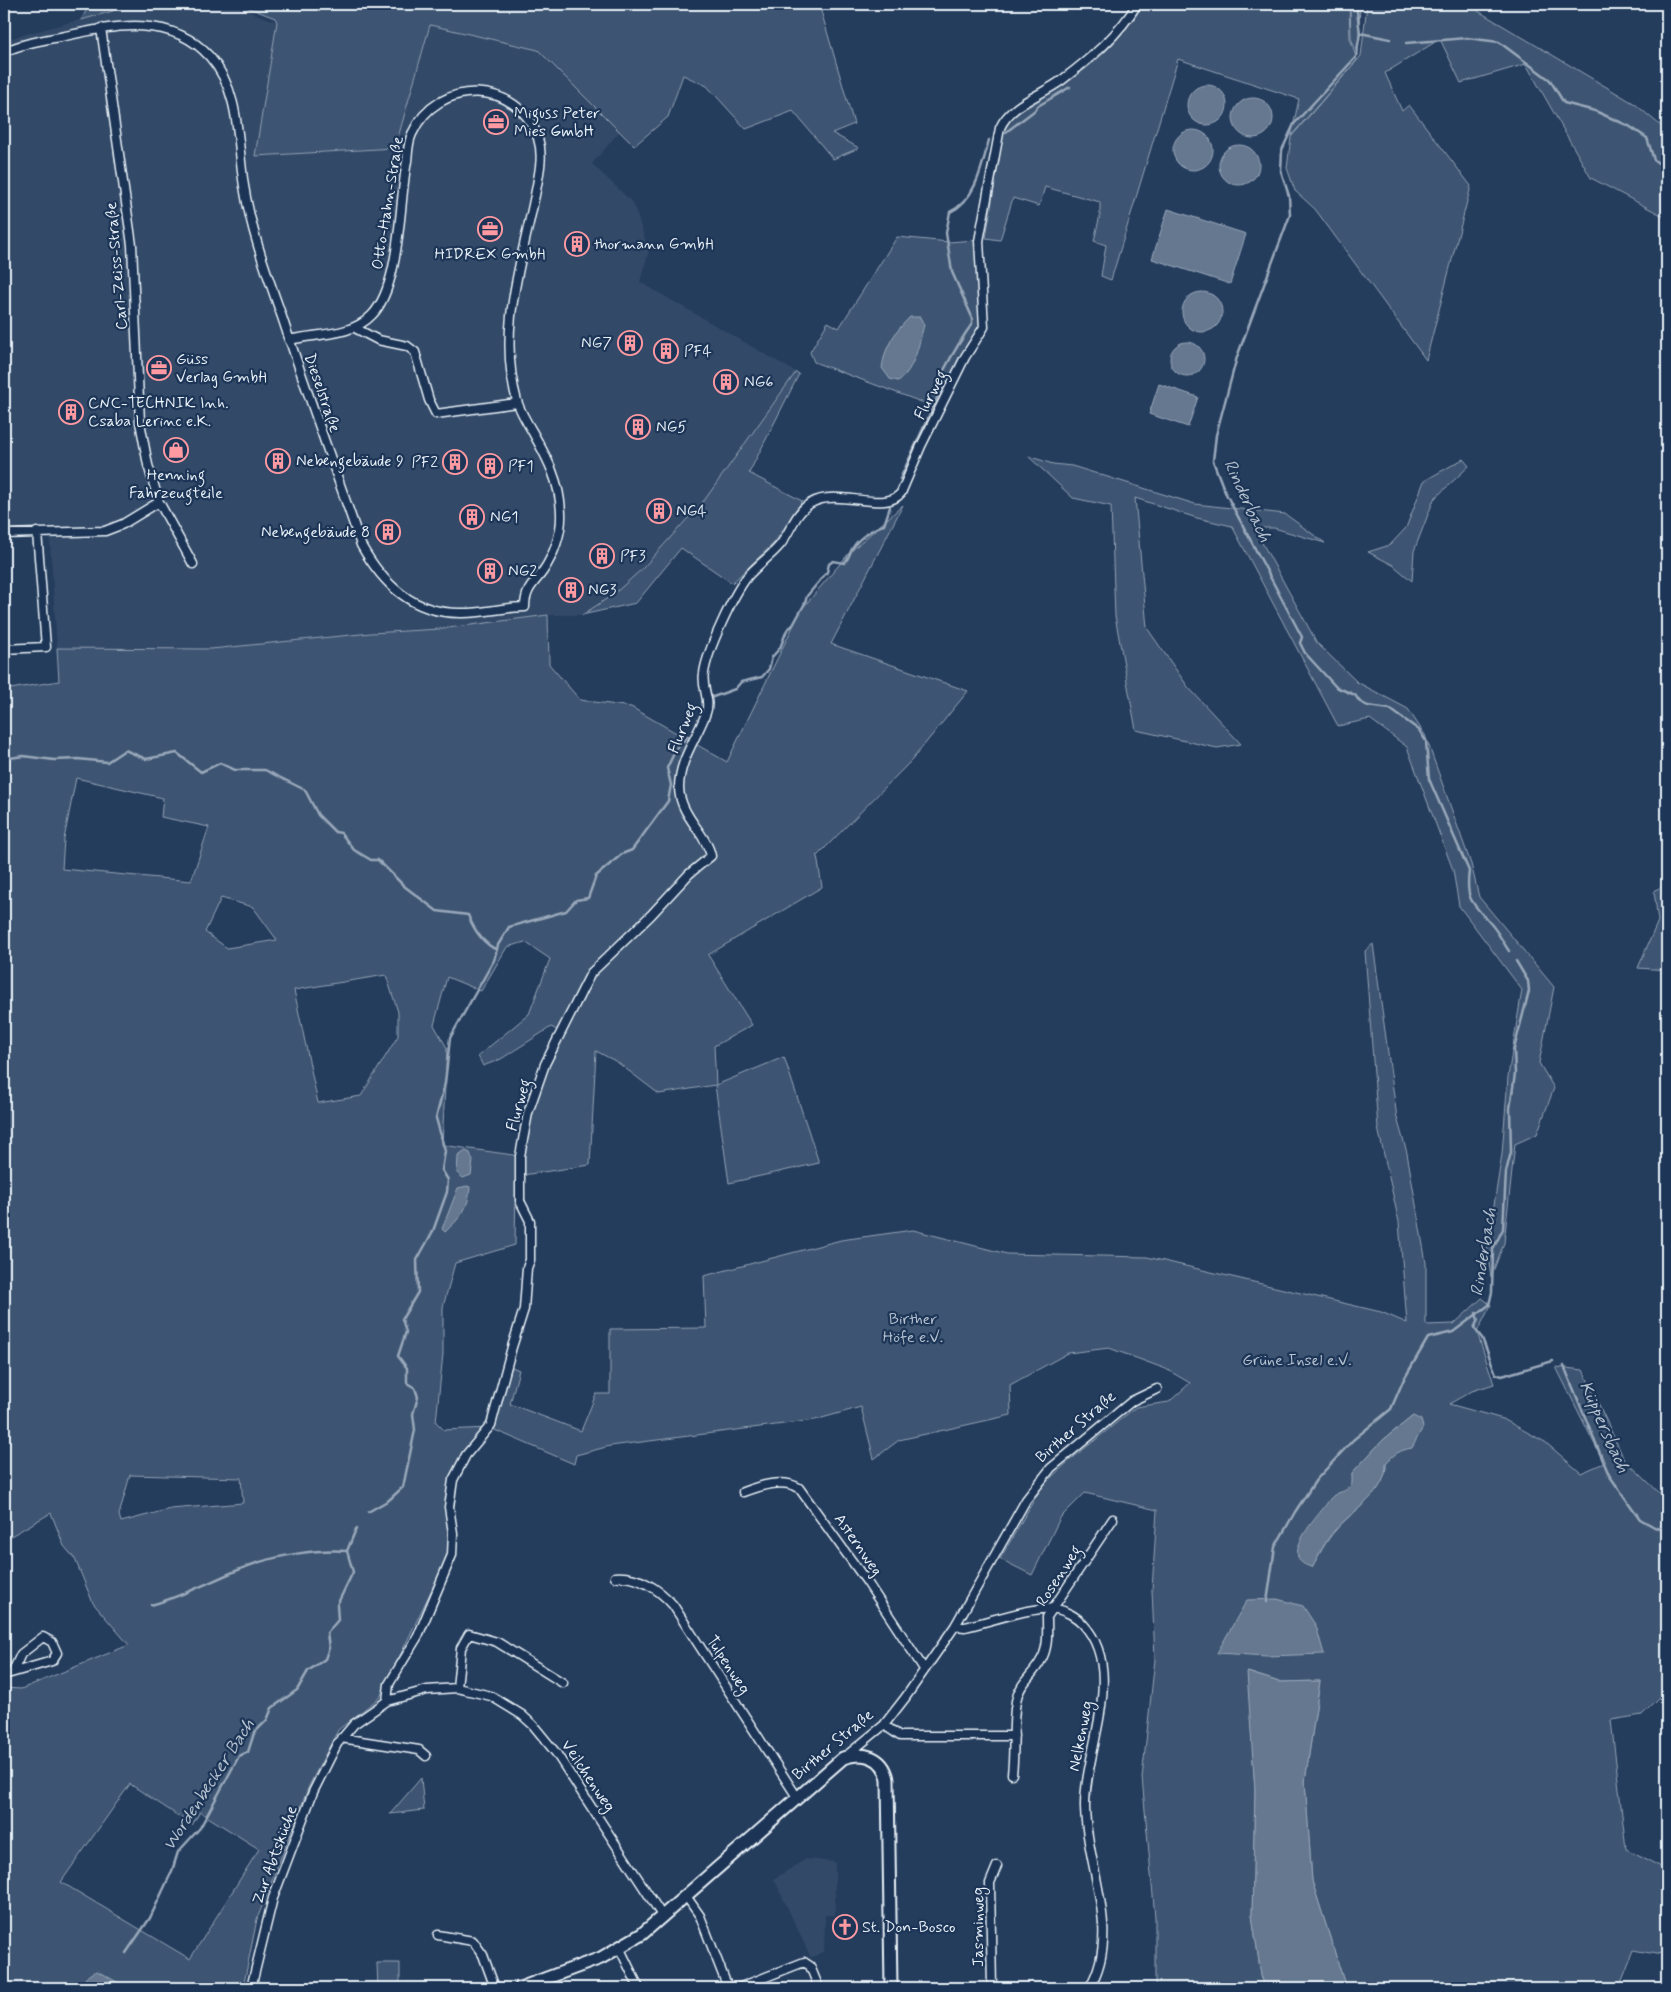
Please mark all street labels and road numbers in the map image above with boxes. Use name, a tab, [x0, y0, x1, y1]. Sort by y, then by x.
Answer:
street label: Otto-Hahn-Straße	[367, 135, 409, 271]
street label: Carl-Zeiss-Straße	[101, 201, 133, 331]
street label: Dieselstraße	[299, 351, 345, 435]
street label: Flurweg	[910, 366, 953, 424]
street label: Flurweg	[663, 699, 704, 757]
street label: Flurweg	[502, 1076, 537, 1134]
street label: Birther Straße	[1031, 1386, 1121, 1468]
street label: Asternweg	[829, 1510, 887, 1580]
street label: Rosenweg	[1031, 1541, 1087, 1611]
street label: Tulpenweg	[700, 1632, 755, 1699]
street label: Nelkenweg	[1064, 1699, 1099, 1773]
street label: Birther Straße	[788, 1705, 878, 1785]
street label: Veilchenweg	[555, 1736, 620, 1817]
street label: Zur Abtsküche	[247, 1803, 303, 1907]
street label: Jasminweg	[968, 1887, 990, 1967]

